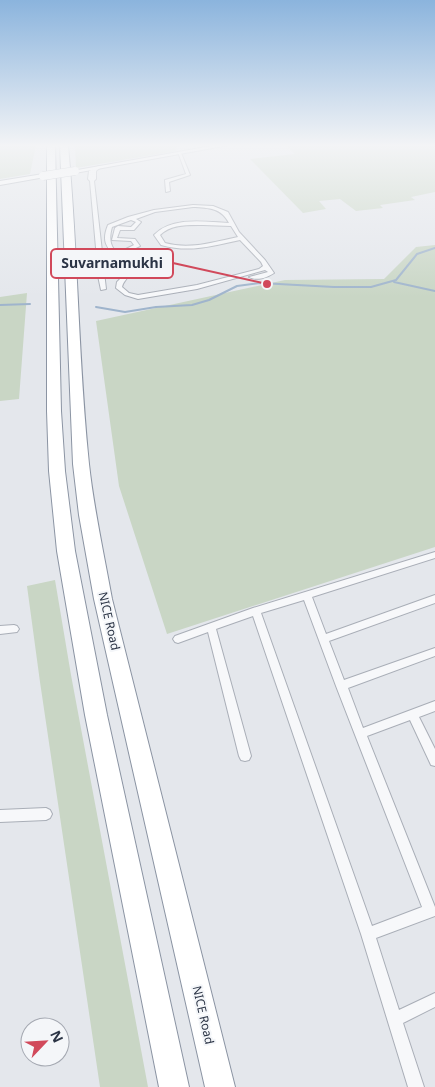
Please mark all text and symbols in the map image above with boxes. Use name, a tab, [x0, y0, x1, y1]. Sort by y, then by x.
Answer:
callout: Suvarnamukhi	[51, 249, 173, 278]
text: Suvarnamukhi	[61, 253, 163, 272]
street label: NICE Road	[95, 590, 124, 652]
street label: NICE Road	[189, 984, 218, 1046]
north arrow	[20, 1017, 70, 1067]
text: N	[46, 1027, 68, 1045]

